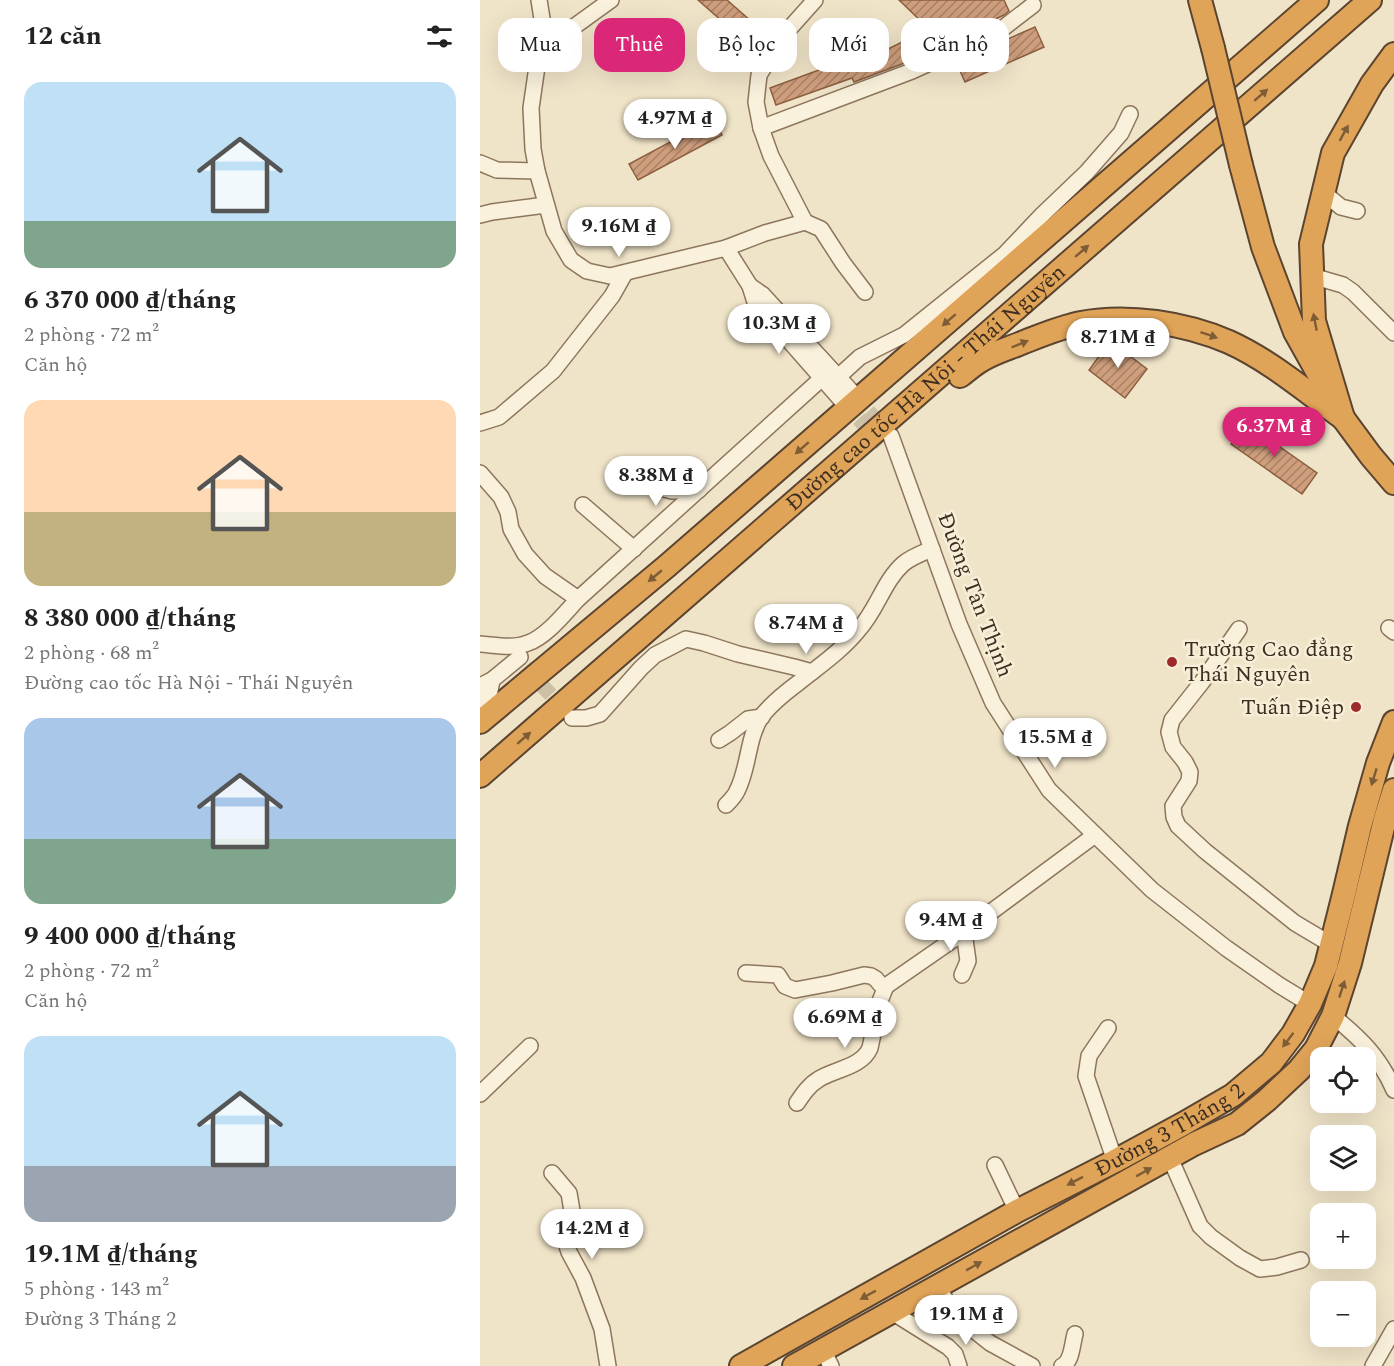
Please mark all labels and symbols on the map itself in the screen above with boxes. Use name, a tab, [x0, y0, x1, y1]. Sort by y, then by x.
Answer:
one-way arrow	[1253, 89, 1268, 102]
pin: 4.97M ₫	[620, 99, 730, 150]
one-way arrow	[1339, 125, 1350, 141]
pin: 9.16M ₫	[564, 207, 674, 258]
one-way arrow	[1074, 245, 1089, 258]
street label: Đường cao tốc Hà Nội - Thái Nguyên	[778, 256, 1073, 519]
pin: 10.3M ₫	[724, 304, 834, 355]
one-way arrow	[1310, 312, 1319, 331]
one-way arrow	[941, 314, 957, 327]
pin: 8.71M ₫	[1063, 318, 1173, 369]
one-way arrow	[1201, 331, 1219, 341]
one-way arrow	[1011, 339, 1029, 348]
pin: 6.37M ₫	[1219, 407, 1329, 458]
one-way arrow	[794, 442, 810, 455]
pin: 8.38M ₫	[601, 456, 711, 507]
street label: Đường Tân Thịnh	[928, 508, 1022, 682]
one-way arrow	[647, 569, 662, 582]
pin: 8.74M ₫	[751, 604, 861, 655]
place label: Trường Cao đẳng Thái Nguyên	[1184, 633, 1354, 691]
marker: Trường Cao đẳng Thái Nguyên	[1165, 655, 1179, 669]
place label: Tuấn Điệp	[1241, 691, 1344, 724]
marker: Tuấn Điệp	[1349, 700, 1363, 714]
pin: 15.5M ₫	[1000, 718, 1110, 769]
one-way arrow	[516, 732, 531, 745]
one-way arrow	[1369, 768, 1378, 786]
pin: 9.4M ₫	[902, 901, 1000, 952]
one-way arrow	[1337, 980, 1347, 998]
pin: 6.69M ₫	[790, 998, 900, 1049]
one-way arrow	[1282, 1032, 1294, 1048]
street label: Đường 3 Tháng 2	[1088, 1075, 1252, 1185]
one-way arrow	[1136, 1167, 1153, 1177]
one-way arrow	[1067, 1176, 1084, 1186]
pin: 14.2M ₫	[537, 1209, 647, 1260]
one-way arrow	[965, 1261, 982, 1271]
one-way arrow	[859, 1290, 876, 1300]
pin: 19.1M ₫	[911, 1295, 1021, 1346]

